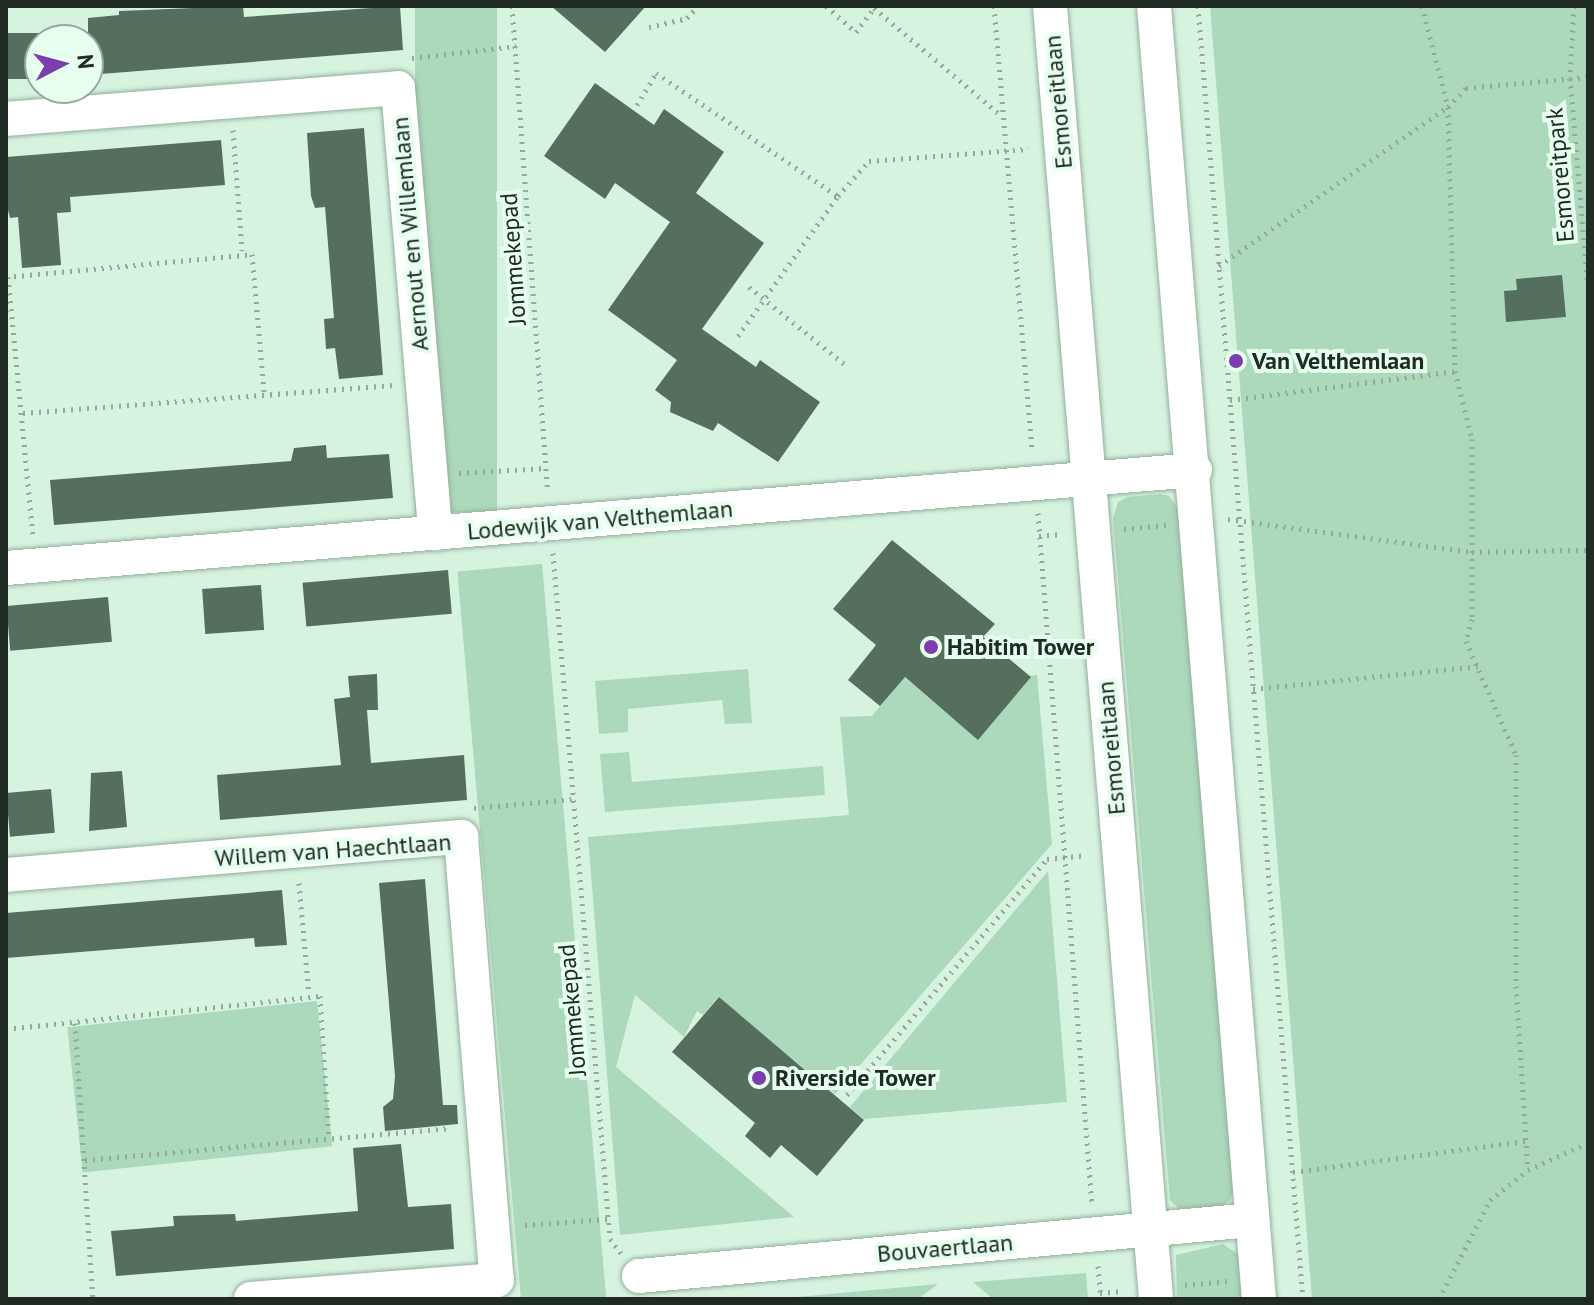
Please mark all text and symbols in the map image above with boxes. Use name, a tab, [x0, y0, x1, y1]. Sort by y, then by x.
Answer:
north arrow	[24, 24, 104, 104]
street label: Esmoreitlaan	[1038, 34, 1078, 170]
text: N	[71, 53, 101, 70]
street label: Esmoreitpark	[1540, 107, 1580, 243]
street label: Aernout en Willemlaan	[385, 116, 435, 352]
street label: Jommekepad	[494, 192, 532, 326]
place label: Van Velthemlaan	[1252, 347, 1425, 375]
marker: Van Velthemlaan	[1227, 352, 1245, 370]
street label: Lodewijk van Velthemlaan	[465, 494, 735, 546]
place label: Habitim Tower	[947, 633, 1095, 661]
marker: Habitim Tower	[922, 638, 940, 656]
street label: Esmoreitlaan	[1091, 680, 1131, 816]
street label: Willem van Haechtlaan	[214, 827, 452, 873]
street label: Jommekepad	[552, 943, 592, 1077]
place label: Riverside Tower	[775, 1064, 937, 1092]
marker: Riverside Tower	[750, 1069, 768, 1087]
street label: Bouvaertlaan	[876, 1228, 1014, 1268]

